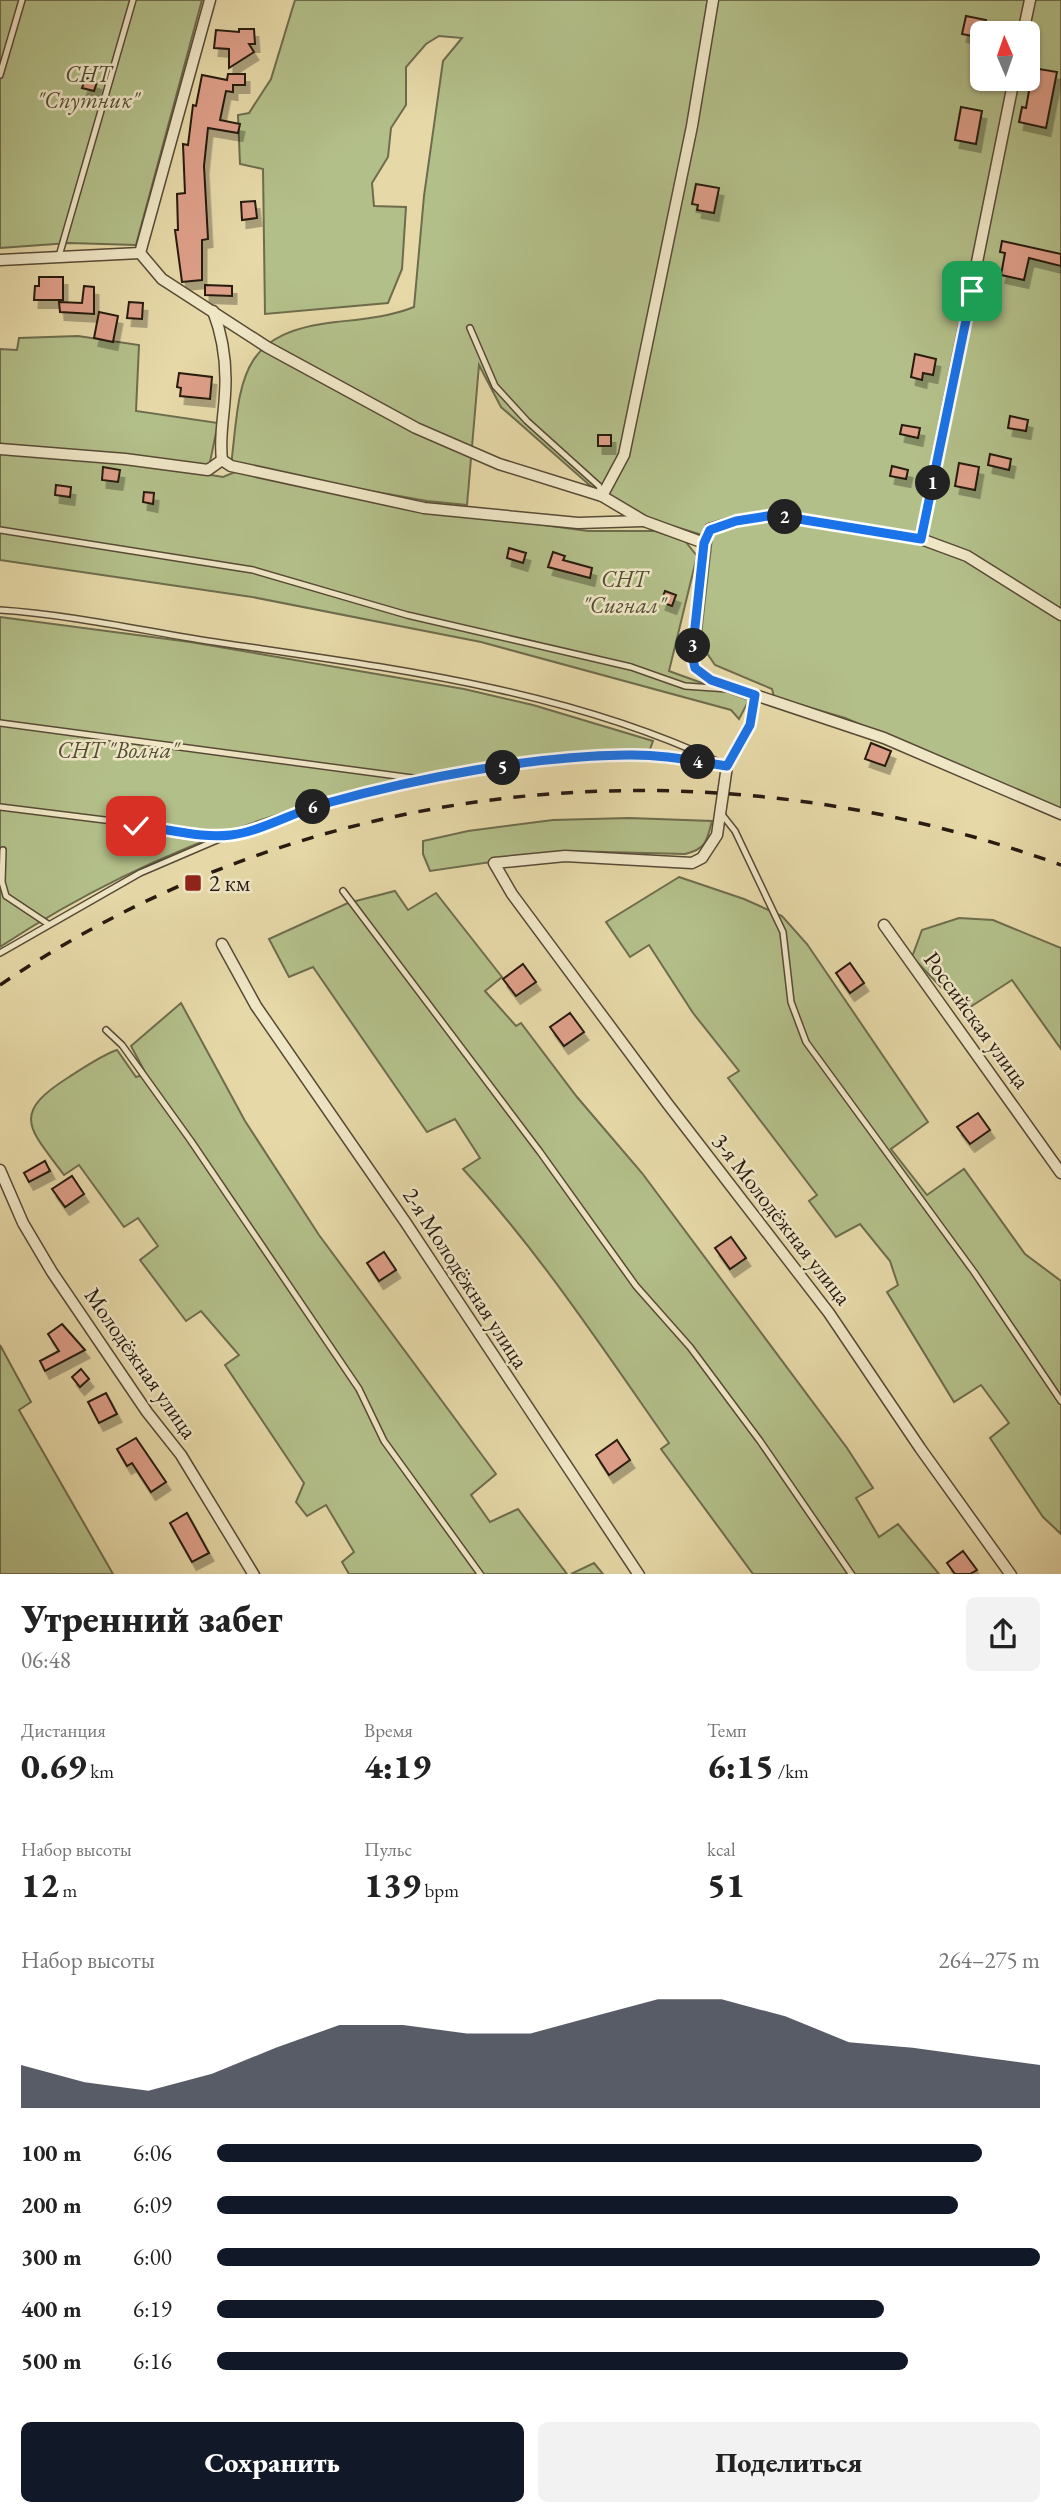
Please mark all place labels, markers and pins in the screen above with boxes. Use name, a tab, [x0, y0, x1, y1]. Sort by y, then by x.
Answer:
pin	[942, 261, 1002, 321]
pin: 1	[916, 466, 950, 500]
pin: 2	[768, 500, 802, 534]
pin: 3	[676, 628, 710, 664]
pin: 4	[680, 744, 716, 780]
pin: 5	[486, 750, 520, 786]
pin: 6	[296, 790, 330, 824]
pin	[106, 796, 166, 856]
place label: 2 км	[209, 868, 251, 898]
marker: 2 км	[183, 873, 203, 893]

